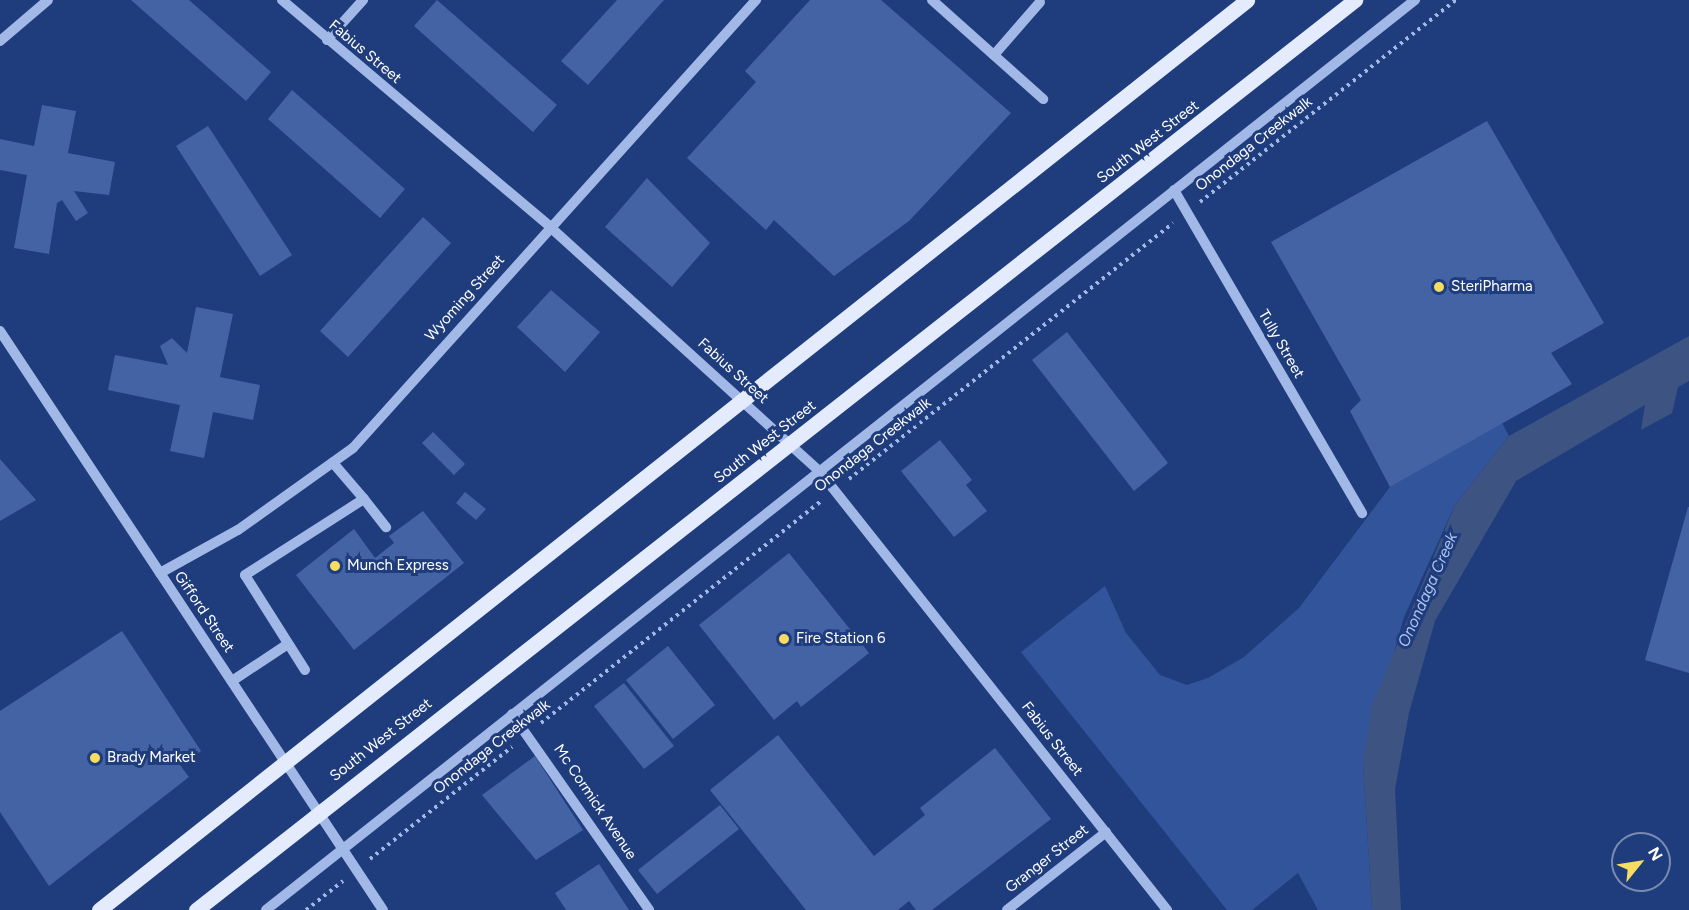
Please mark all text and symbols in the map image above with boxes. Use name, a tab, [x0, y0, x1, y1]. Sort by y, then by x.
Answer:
street label: Fabius Street	[325, 16, 405, 88]
street label: Onondaga Creekwalk	[1192, 93, 1316, 195]
street label: South West Street	[1093, 97, 1203, 187]
street label: Wyoming Street	[422, 251, 508, 345]
place label: SteriPharma	[1451, 278, 1533, 296]
marker: SteriPharma	[1432, 280, 1446, 294]
street label: Tully Street	[1254, 307, 1308, 381]
street label: Fabius Street	[694, 335, 772, 407]
street label: Onondaga Creekwalk	[811, 394, 935, 496]
street label: South West Street	[710, 397, 820, 487]
water label: Onondaga Creek	[1394, 530, 1462, 650]
place label: Munch Express	[347, 557, 449, 575]
marker: Munch Express	[328, 559, 342, 573]
street label: Gifford Street	[170, 568, 238, 656]
place label: Fire Station 6	[796, 630, 885, 648]
marker: Fire Station 6	[777, 632, 791, 646]
street label: South West Street	[326, 695, 436, 785]
street label: Onondaga Creekwalk	[430, 696, 554, 798]
street label: Fabius Street	[1017, 698, 1087, 780]
street label: Mc Cormick Avenue	[550, 741, 640, 863]
place label: Brady Market	[107, 749, 196, 767]
marker: Brady Market	[88, 751, 102, 765]
street label: Granger Street	[1002, 821, 1092, 897]
north arrow	[1611, 832, 1671, 892]
text: N	[1644, 844, 1667, 864]

